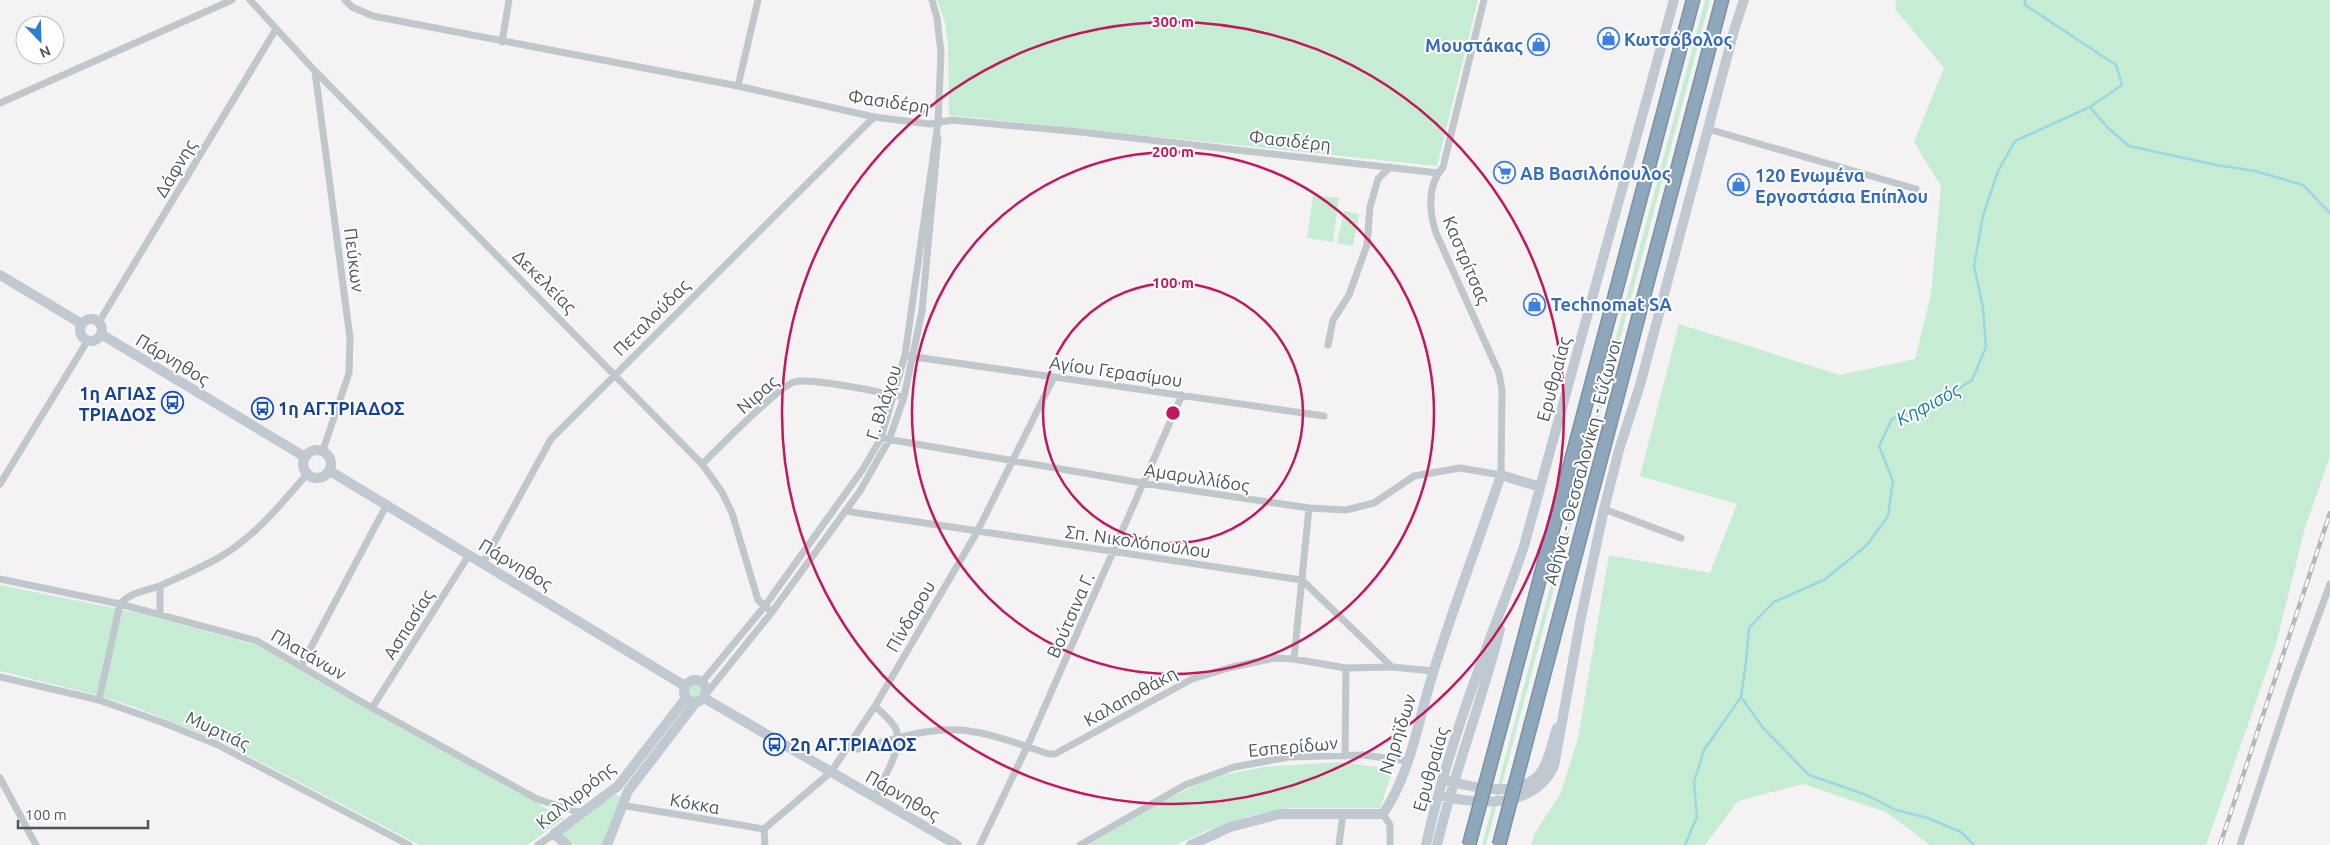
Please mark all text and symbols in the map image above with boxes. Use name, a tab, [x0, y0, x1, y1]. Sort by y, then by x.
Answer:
text: 300 m	[1152, 13, 1194, 30]
north arrow	[15, 15, 65, 65]
shop icon: Κωτσόβολος	[1596, 27, 1620, 51]
place label: Κωτσόβολος	[1624, 29, 1732, 50]
shop icon: Μουστάκας	[1527, 33, 1551, 57]
place label: Μουστάκας	[1425, 35, 1523, 56]
text: N	[37, 43, 53, 61]
street label: Φασιδέρη	[847, 85, 931, 117]
street label: Φασιδέρη	[1248, 126, 1332, 154]
street label: Δάφνης	[150, 136, 201, 201]
text: 200 m	[1152, 143, 1194, 160]
supermarket icon: ΑΒ Βασιλόπουλος	[1492, 161, 1516, 185]
place label: ΑΒ Βασιλόπουλος	[1520, 163, 1671, 184]
place label: 120 Ενωμένα Εργοστάσια Επίπλου	[1755, 165, 1928, 206]
shop icon: 120 Ενωμένα Εργοστάσια Επίπλου	[1727, 173, 1751, 197]
street label: Καστρίτσας	[1439, 213, 1495, 307]
street label: Πεύκων	[341, 227, 369, 294]
street label: Δεκελείας	[509, 245, 581, 317]
text: 100 m	[1152, 274, 1194, 291]
street label: Πεταλούδας	[609, 275, 694, 360]
shop icon: Technomat SA	[1523, 292, 1547, 316]
place label: Technomat SA	[1551, 294, 1672, 314]
street label: Πάρνηθος	[132, 329, 213, 390]
street label: Ερυθραίας	[1532, 334, 1575, 424]
street label: Αθήνα - Θεσσαλονίκη - Εύζωνοι	[1539, 336, 1626, 587]
street label: Αγίου Γερασίμου	[1048, 352, 1184, 390]
street label: Γ. Βλάχου	[862, 362, 904, 442]
street label: Νιρας	[732, 371, 782, 418]
water label: Κηφισός	[1892, 378, 1965, 430]
place label: 1η ΑΓΙΑΣ ΤΡΙΑΔΟΣ	[79, 383, 156, 424]
bus stop icon: 1η ΑΓΙΑΣ ΤΡΙΑΔΟΣ	[160, 391, 184, 415]
bus stop icon: 1η ΑΓ.ΤΡΙΑΔΟΣ	[250, 396, 274, 420]
place label: 1η ΑΓ.ΤΡΙΑΔΟΣ	[278, 398, 405, 418]
centre of rings	[1164, 404, 1182, 422]
street label: Αμαρυλλίδος	[1143, 459, 1251, 496]
street label: Σπ. Νικολόπουλου	[1064, 521, 1212, 561]
street label: Πάρνηθος	[475, 534, 556, 595]
street label: Βούτσινα Γ.	[1042, 569, 1098, 661]
street label: Πίνδαρου	[882, 577, 938, 655]
street label: Ασπασίας	[379, 585, 438, 663]
street label: Πλατάνων	[268, 625, 350, 684]
street label: Καλαποθάκη	[1080, 662, 1180, 730]
street label: Νηρηϊδων	[1375, 691, 1419, 777]
street label: Μυρτιάς	[183, 707, 253, 754]
street label: Ερυθραίας	[1408, 725, 1453, 814]
bus stop icon: 2η ΑΓ.ΤΡΙΑΔΟΣ	[762, 732, 786, 756]
street label: Εσπερίδων	[1247, 732, 1339, 760]
place label: 2η ΑΓ.ΤΡΙΑΔΟΣ	[790, 734, 917, 754]
street label: Καλλιρρόης	[532, 757, 619, 833]
street label: Πάρνηθος	[862, 766, 944, 825]
street label: Κόκκα	[668, 789, 722, 817]
scale bar	[18, 798, 148, 830]
text: 100 m	[25, 806, 67, 823]

